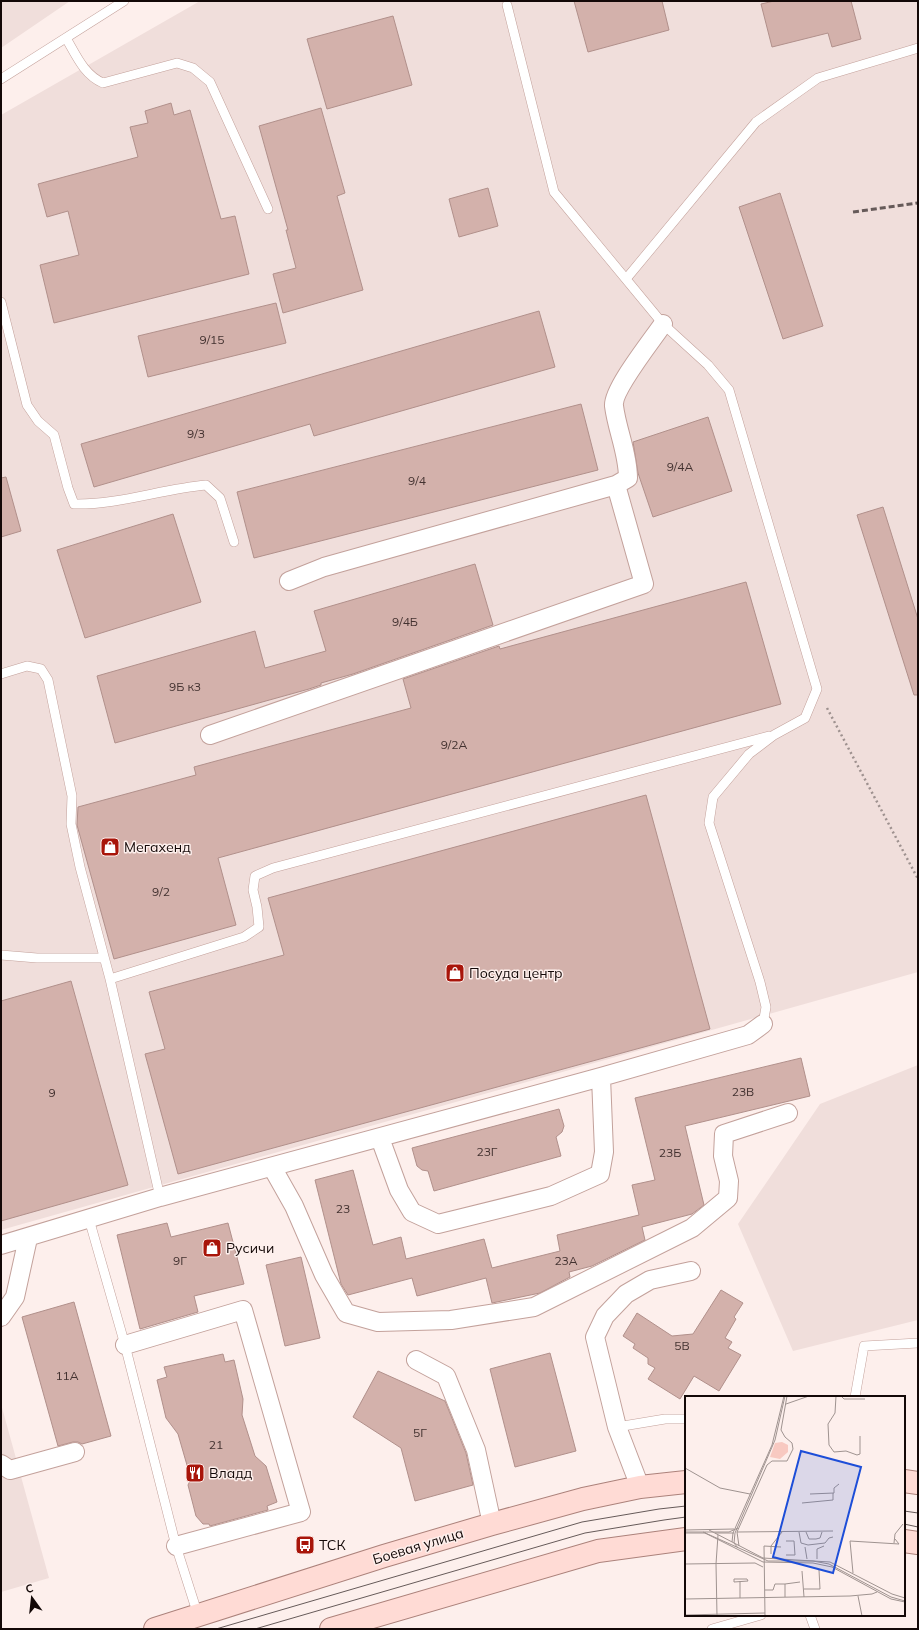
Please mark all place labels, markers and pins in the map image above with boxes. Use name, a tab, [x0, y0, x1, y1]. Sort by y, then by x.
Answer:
shop icon: Мегахенд	[99, 836, 121, 858]
place label: Мегахенд	[124, 838, 191, 856]
shop icon: Посуда центр	[444, 962, 466, 984]
place label: Посуда центр	[469, 964, 563, 982]
shop icon: Русичи	[201, 1237, 223, 1259]
place label: Русичи	[226, 1239, 274, 1257]
restaurant icon: Владд	[184, 1462, 206, 1484]
place label: Владд	[209, 1464, 253, 1482]
bus stop icon: ТСК	[294, 1534, 316, 1556]
place label: ТСК	[319, 1536, 346, 1554]

